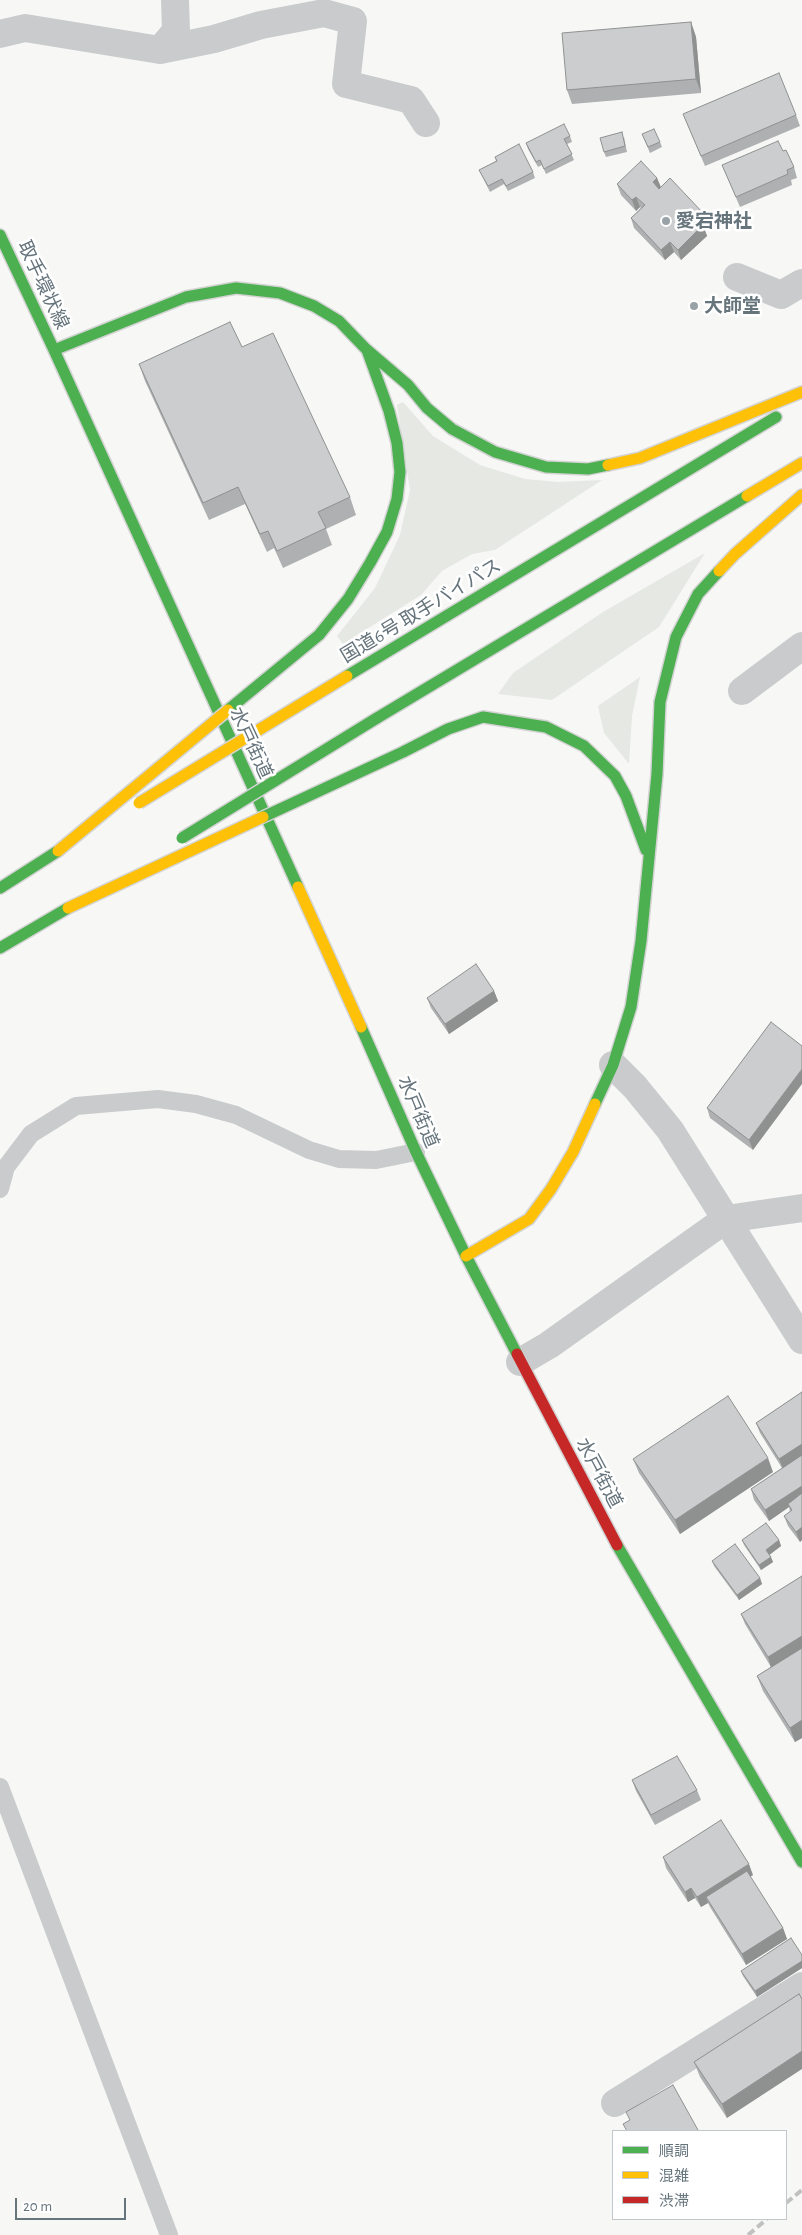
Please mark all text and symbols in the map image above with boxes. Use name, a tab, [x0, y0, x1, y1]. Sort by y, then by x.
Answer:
place label: 愛宕神社	[676, 210, 752, 232]
marker: 愛宕神社	[660, 215, 672, 227]
street label: 取手環状線	[13, 237, 73, 333]
place label: 大師堂	[704, 295, 761, 317]
marker: 大師堂	[688, 300, 700, 312]
street label: 国道6号 取手バイパス	[337, 554, 505, 668]
street label: 水戸街道	[225, 704, 277, 782]
street label: 水戸街道	[393, 1073, 443, 1151]
street label: 水戸街道	[571, 1434, 627, 1512]
legend	[612, 2130, 787, 2220]
text: 順調	[659, 2144, 689, 2159]
text: 混雑	[659, 2169, 689, 2184]
scale bar	[18, 2188, 129, 2220]
text: 渋滞	[659, 2194, 689, 2209]
text: 20 m	[23, 2199, 52, 2214]

